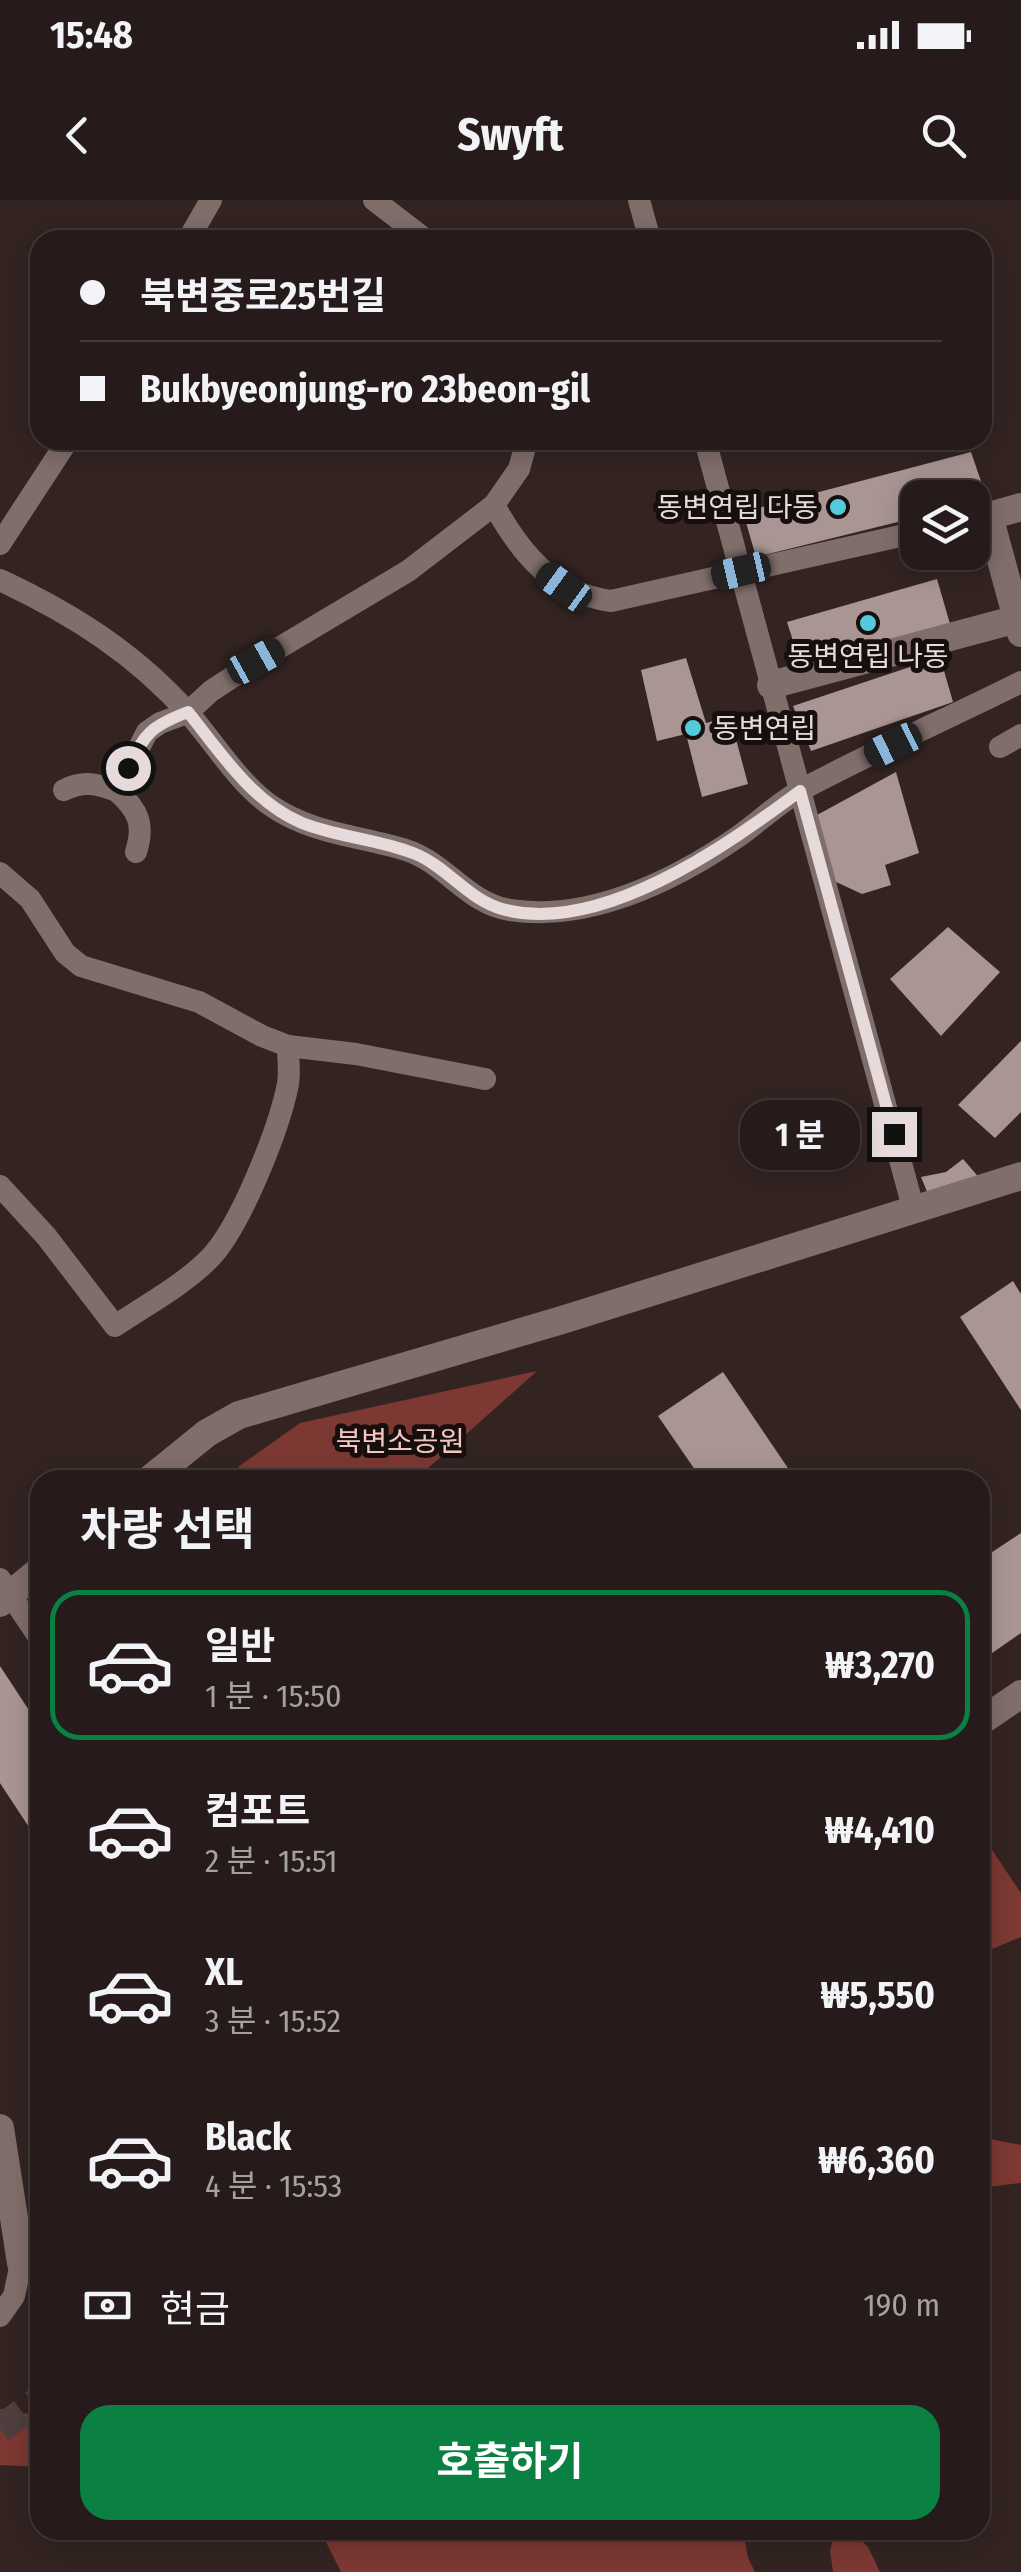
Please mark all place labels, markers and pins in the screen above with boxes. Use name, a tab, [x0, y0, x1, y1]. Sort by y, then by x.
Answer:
place label: 동변연립 다동	[657, 491, 818, 524]
marker: 동변연립 다동	[827, 496, 849, 518]
marker: 동변연립 나동	[857, 612, 879, 634]
place label: 동변연립 나동	[787, 640, 949, 673]
place label: 동변연립	[713, 712, 816, 745]
marker: 동변연립	[682, 717, 704, 739]

